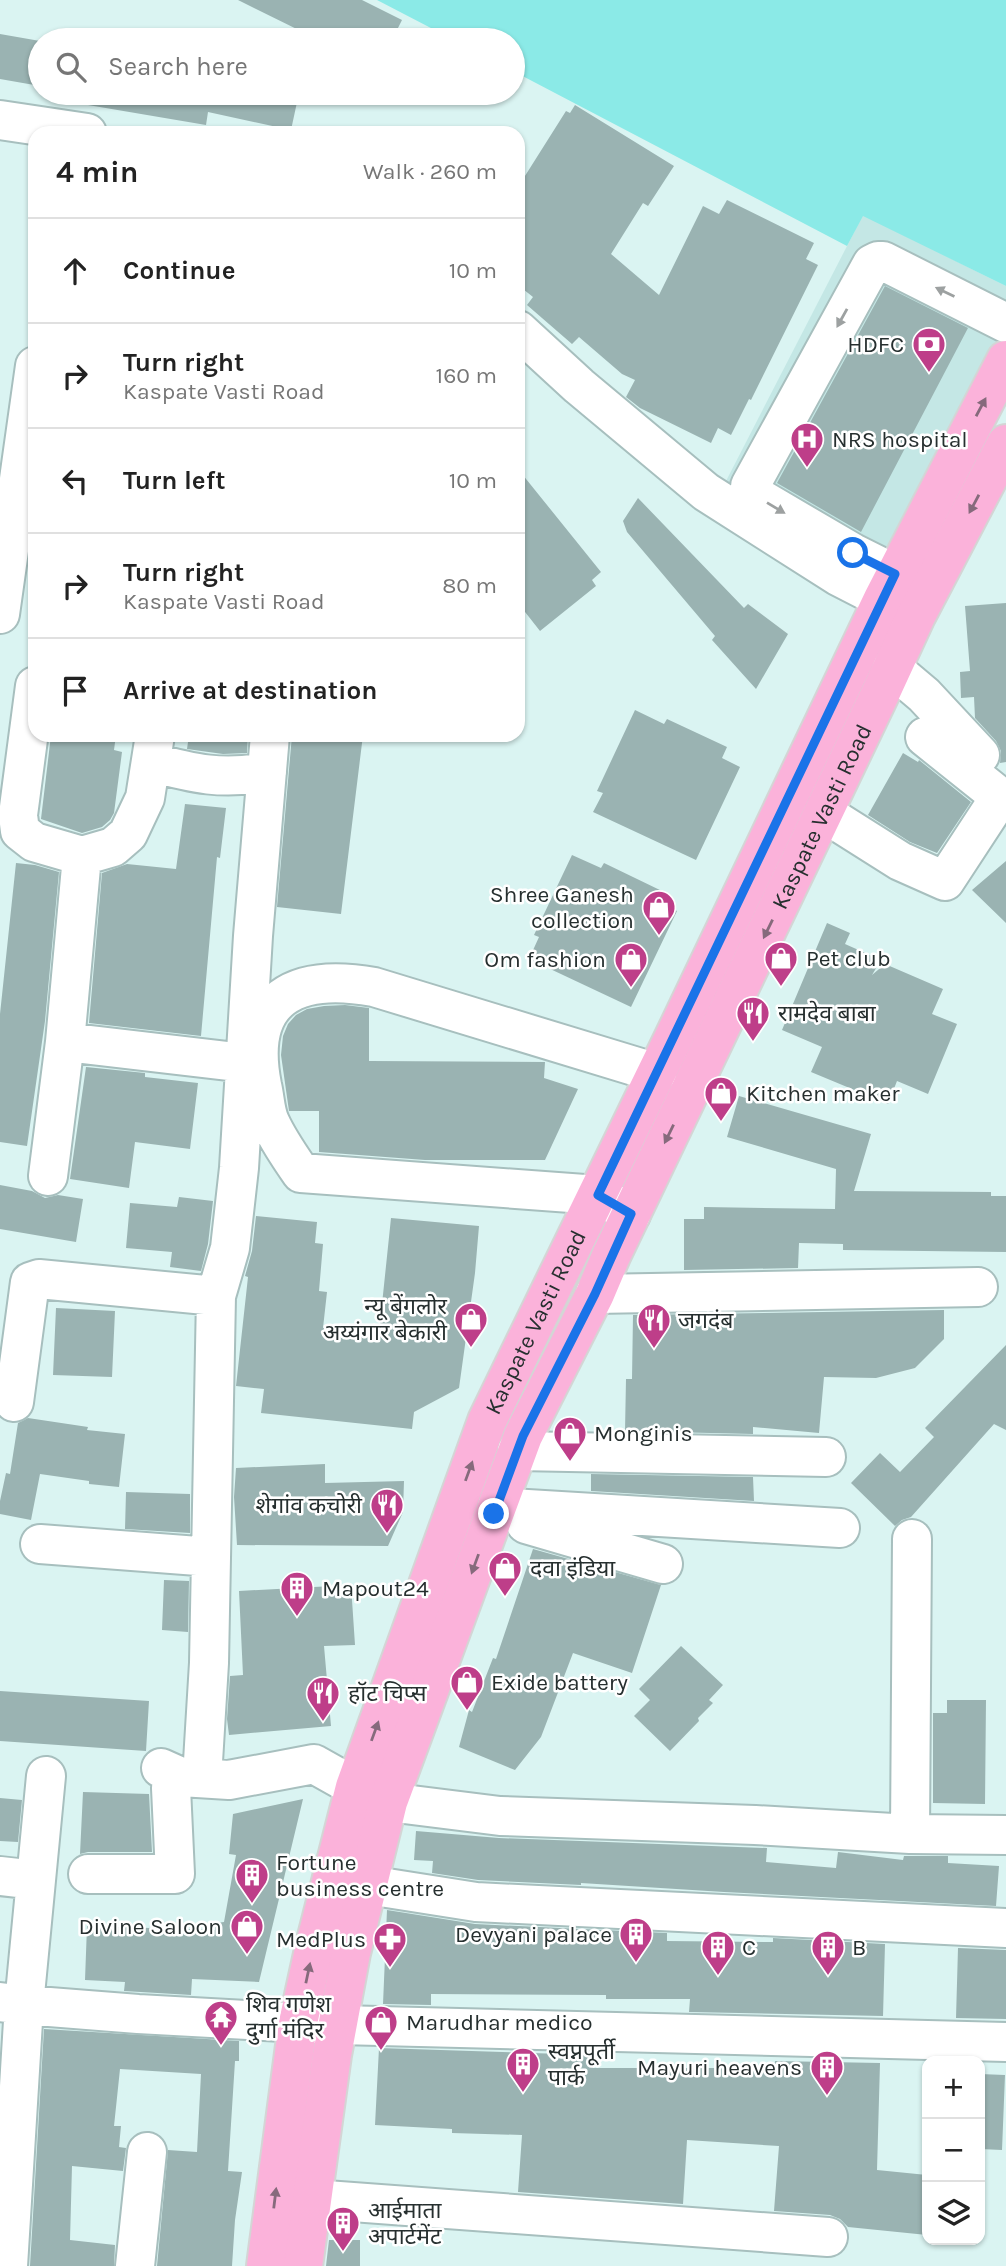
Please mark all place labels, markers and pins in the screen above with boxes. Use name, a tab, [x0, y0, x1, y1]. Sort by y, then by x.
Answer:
bank icon: HDFC	[910, 325, 948, 374]
place label: HDFC	[847, 331, 904, 358]
hospital icon: NRS hospital	[788, 420, 826, 469]
place label: NRS hospital	[832, 426, 968, 453]
place label: Shree Ganesh collection	[490, 881, 634, 934]
shop icon: Shree Ganesh collection	[640, 888, 678, 937]
shop icon: Pet club	[762, 939, 800, 988]
shop icon: Om fashion	[612, 940, 650, 989]
place label: Pet club	[806, 945, 891, 972]
place label: Om fashion	[484, 946, 606, 973]
restaurant icon: रामदेव बाबा	[734, 994, 772, 1043]
place label: रामदेव बाबा	[778, 1000, 877, 1027]
shop icon: Kitchen maker	[702, 1074, 740, 1123]
place label: Kitchen maker	[746, 1080, 900, 1107]
place label: न्यू बेंगलोर अय्यंगार बेकारी	[323, 1293, 448, 1346]
shop icon: न्यू बेंगलोर अय्यंगार बेकारी	[452, 1300, 490, 1349]
restaurant icon: जगदंब	[635, 1301, 673, 1350]
place label: जगदंब	[678, 1307, 734, 1334]
shop icon: Monginis	[551, 1414, 589, 1463]
place label: Monginis	[594, 1420, 693, 1447]
restaurant icon: शेगांव कचोरी	[368, 1486, 406, 1535]
place label: शेगांव कचोरी	[256, 1492, 363, 1519]
shop icon: दवा इंडिया	[486, 1549, 524, 1598]
place label: दवा इंडिया	[530, 1555, 616, 1582]
building icon: Mapout24	[278, 1569, 316, 1618]
place label: Mapout24	[322, 1575, 429, 1602]
shop icon: Exide battery	[448, 1663, 486, 1712]
place label: Exide battery	[491, 1669, 628, 1696]
restaurant icon: हॉट चिप्स	[304, 1674, 342, 1723]
place label: हॉट चिप्स	[348, 1680, 427, 1707]
place label: Fortune business centre	[276, 1849, 444, 1902]
building icon: Fortune business centre	[233, 1856, 271, 1905]
shop icon: Divine Saloon	[228, 1907, 266, 1956]
place label: Divine Saloon	[78, 1913, 222, 1940]
building icon: Devyani palace	[617, 1915, 655, 1964]
pharmacy icon: MedPlus	[371, 1920, 409, 1969]
place label: Devyani palace	[455, 1921, 612, 1948]
place label: MedPlus	[276, 1926, 366, 1953]
building icon: C	[699, 1928, 737, 1977]
building icon: B	[809, 1928, 847, 1977]
place label: C	[742, 1934, 756, 1961]
place label: B	[852, 1934, 866, 1961]
place label: शिव गणेश दुर्गा मंदिर	[246, 1991, 331, 2045]
temple icon: शिव गणेश दुर्गा मंदिर	[202, 1998, 240, 2047]
shop icon: Marudhar medico	[362, 2003, 400, 2052]
place label: Marudhar medico	[406, 2009, 593, 2036]
place label: स्वप्नपूर्ती पार्क	[548, 2038, 616, 2091]
building icon: स्वप्नपूर्ती पार्क	[504, 2045, 542, 2094]
building icon: Mayuri heavens	[808, 2048, 846, 2097]
place label: Mayuri heavens	[637, 2054, 802, 2081]
place label: आईमाता अपार्टमेंट	[368, 2197, 443, 2250]
building icon: आईमाता अपार्टमेंट	[324, 2204, 362, 2253]

